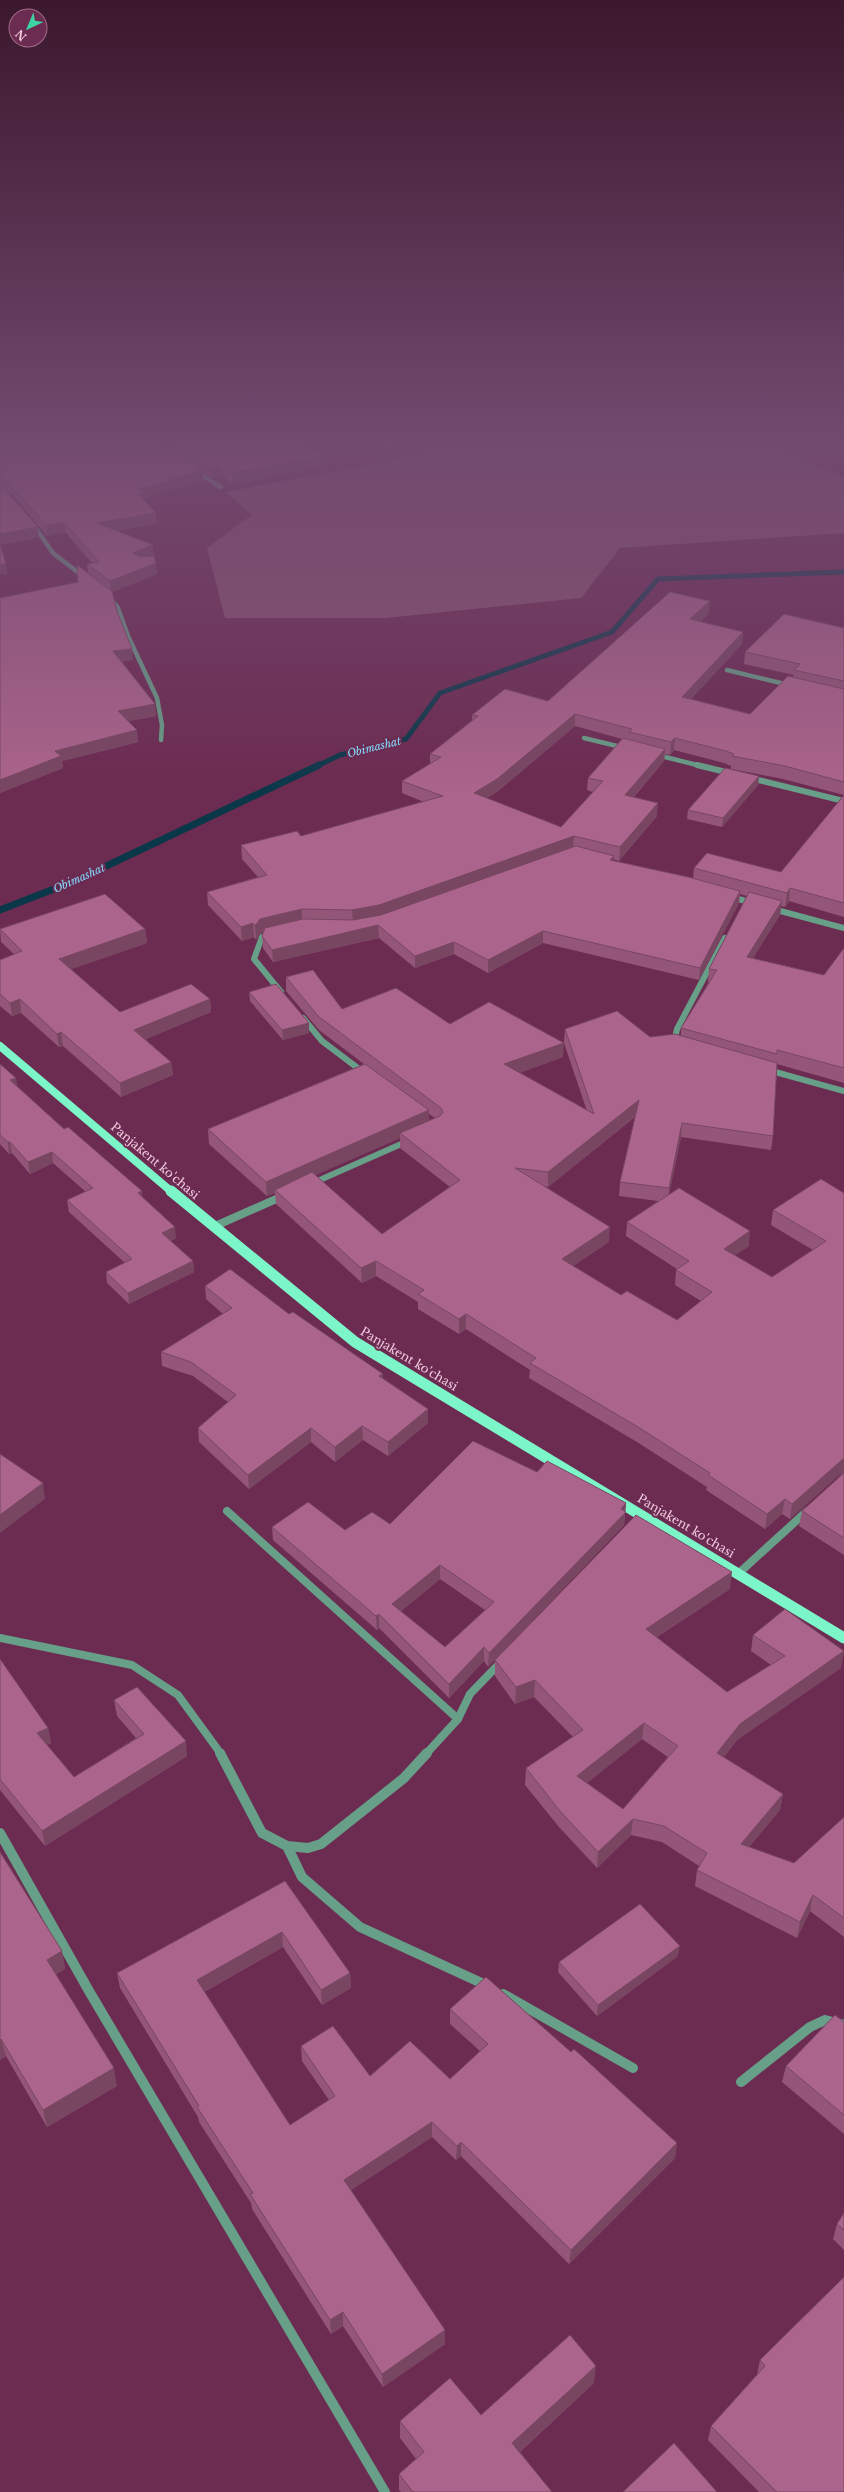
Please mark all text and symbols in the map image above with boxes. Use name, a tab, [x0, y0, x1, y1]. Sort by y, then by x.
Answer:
north arrow	[8, 8, 48, 48]
text: N	[12, 26, 30, 44]
water label: Obimashat	[346, 734, 402, 760]
water label: Obimashat	[51, 860, 107, 896]
street label: Panjakent ko'chasi	[108, 1119, 203, 1202]
street label: Panjakent ko'chasi	[358, 1324, 461, 1394]
street label: Panjakent ko'chasi	[635, 1491, 738, 1561]

